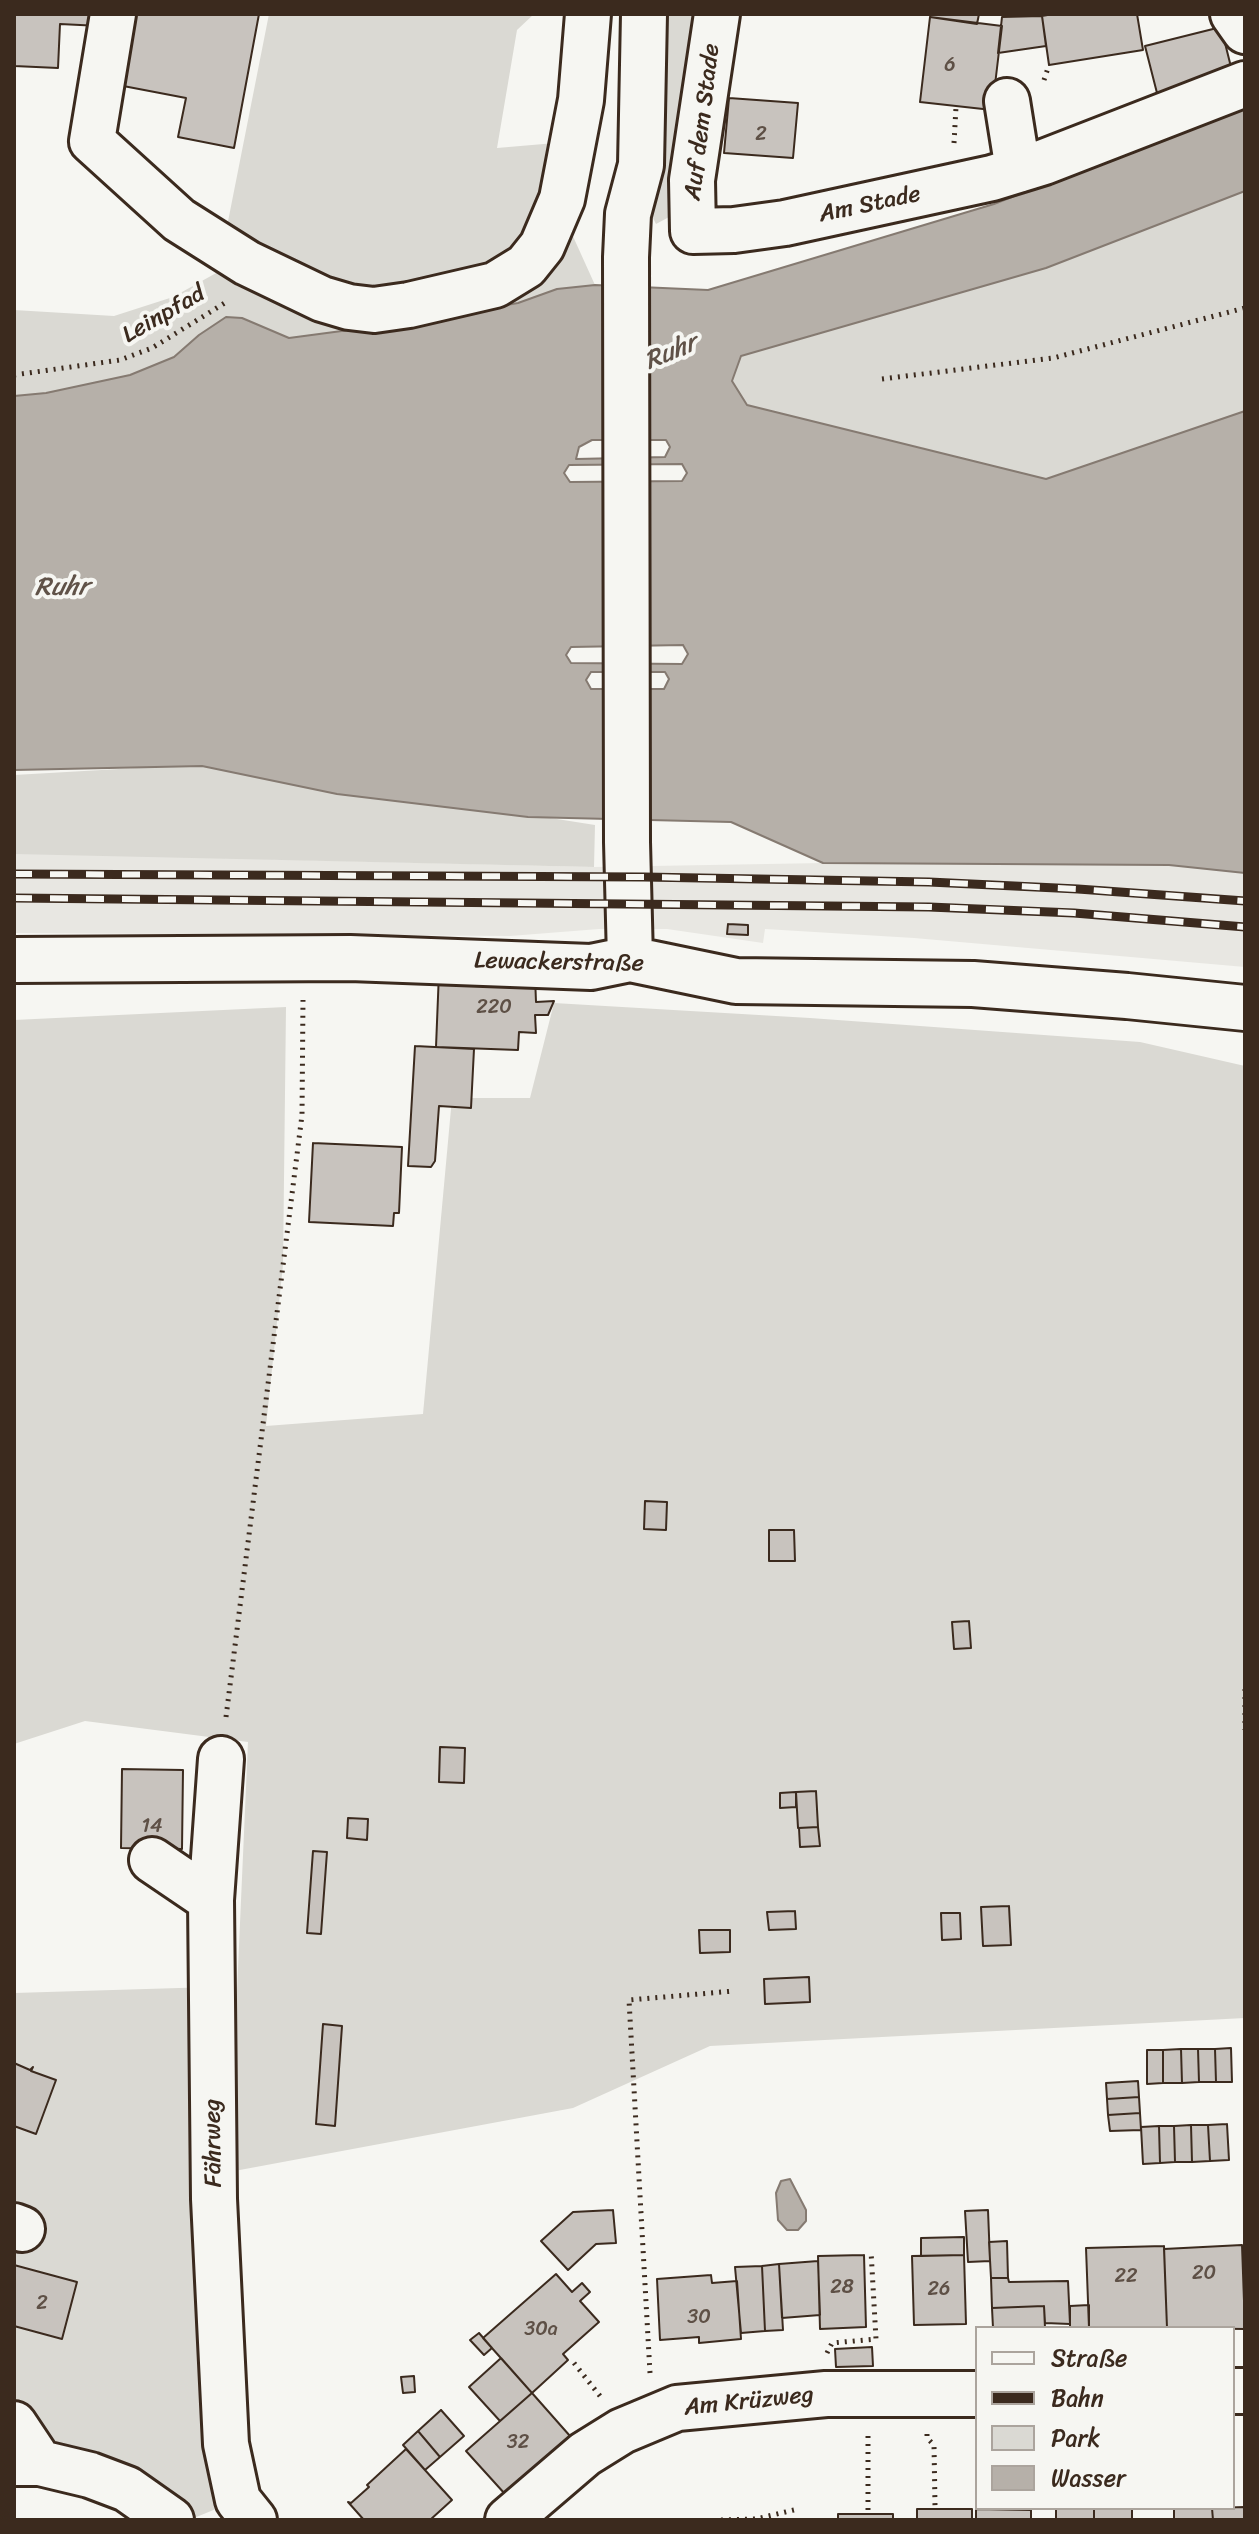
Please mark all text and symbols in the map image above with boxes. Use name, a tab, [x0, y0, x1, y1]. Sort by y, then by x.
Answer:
street label: Auf dem Stade	[679, 42, 727, 202]
house number: 6	[944, 54, 956, 78]
house number: 2	[755, 123, 767, 147]
street label: Am Stade	[817, 180, 923, 230]
street label: Leinpfad	[117, 280, 211, 350]
water label: Ruhr	[640, 328, 702, 378]
water label: Ruhr	[35, 572, 89, 604]
street label: Lewackerstraße	[474, 947, 644, 979]
house number: 220	[476, 996, 512, 1020]
house number: 14	[141, 1815, 163, 1839]
street label: Fährweg	[199, 2098, 229, 2188]
house number: 20	[1192, 2262, 1216, 2286]
house number: 22	[1114, 2265, 1138, 2289]
house number: 28	[830, 2276, 854, 2300]
house number: 26	[928, 2278, 950, 2302]
house number: 2	[36, 2292, 48, 2316]
house number: 30	[687, 2306, 711, 2330]
house number: 30a	[524, 2318, 558, 2342]
legend	[975, 2326, 1235, 2510]
text: Straße	[1051, 2337, 1127, 2379]
text: Bahn	[1051, 2377, 1104, 2419]
street label: Am Krüzweg	[683, 2381, 815, 2423]
text: Park	[1051, 2417, 1100, 2459]
house number: 32	[507, 2431, 529, 2455]
text: Wasser	[1051, 2457, 1126, 2499]

